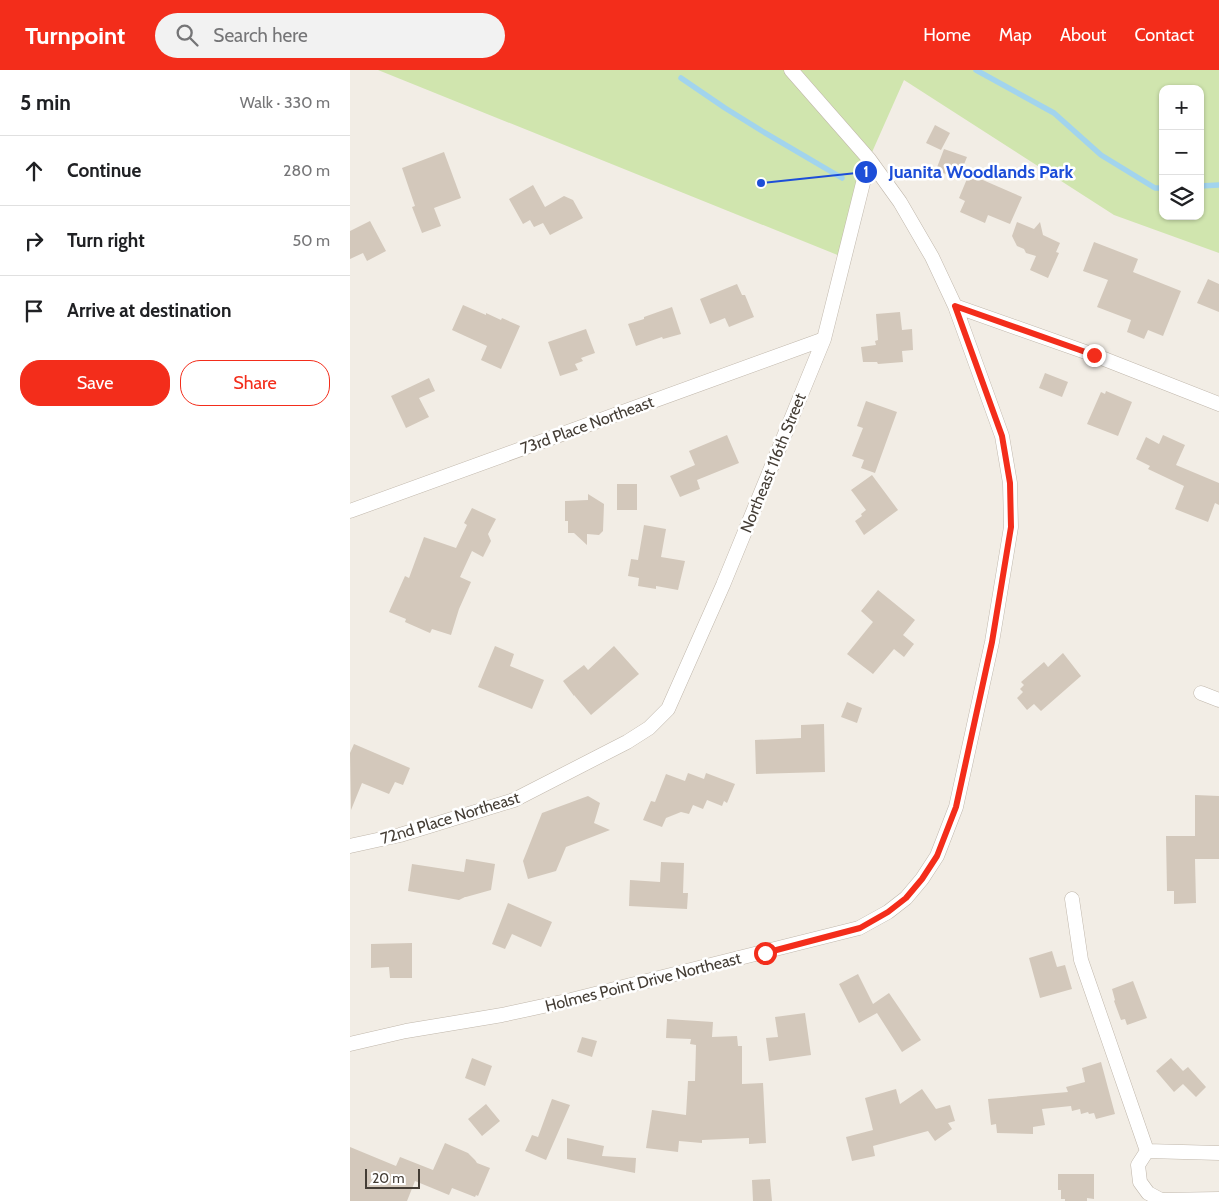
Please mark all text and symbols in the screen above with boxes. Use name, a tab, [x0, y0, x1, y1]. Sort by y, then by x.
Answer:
search box	[155, 13, 505, 58]
text: Turnpoint	[25, 21, 125, 50]
icon: search	[173, 21, 201, 49]
text: Search here	[213, 24, 308, 47]
text: Home	[923, 24, 971, 46]
text: Map	[999, 24, 1032, 46]
text: About	[1060, 24, 1106, 46]
text: Contact	[1134, 24, 1194, 46]
map controls	[1159, 85, 1204, 220]
button: +	[1159, 85, 1204, 130]
text: 5 min	[20, 90, 71, 115]
text: Walk · 330 m	[240, 93, 330, 112]
button: −	[1159, 130, 1204, 175]
callout: Juanita Woodlands Park	[854, 156, 1083, 189]
icon: ahead	[20, 157, 48, 185]
text: Continue	[67, 159, 141, 182]
text: 280 m	[283, 161, 330, 180]
text: Juanita Woodlands Park	[888, 161, 1073, 183]
text: 1	[863, 163, 869, 181]
button: layers	[1159, 175, 1204, 220]
icon: right	[20, 227, 48, 255]
text: Turn right	[67, 229, 145, 252]
text: 50 m	[293, 231, 330, 250]
icon: arrive	[20, 297, 48, 325]
text: Arrive at destination	[67, 299, 231, 322]
route end	[1083, 344, 1106, 367]
button: Save	[20, 360, 170, 406]
button: Share	[180, 360, 330, 406]
street label: Northeast 116th Street	[736, 390, 810, 536]
street label: 73rd Place Northeast	[518, 392, 657, 458]
street label: 72nd Place Northeast	[378, 788, 522, 848]
route start	[754, 942, 777, 965]
street label: Holmes Point Drive Northeast	[543, 948, 744, 1016]
scale bar	[365, 1166, 420, 1189]
text: 20 m	[372, 1169, 405, 1187]

